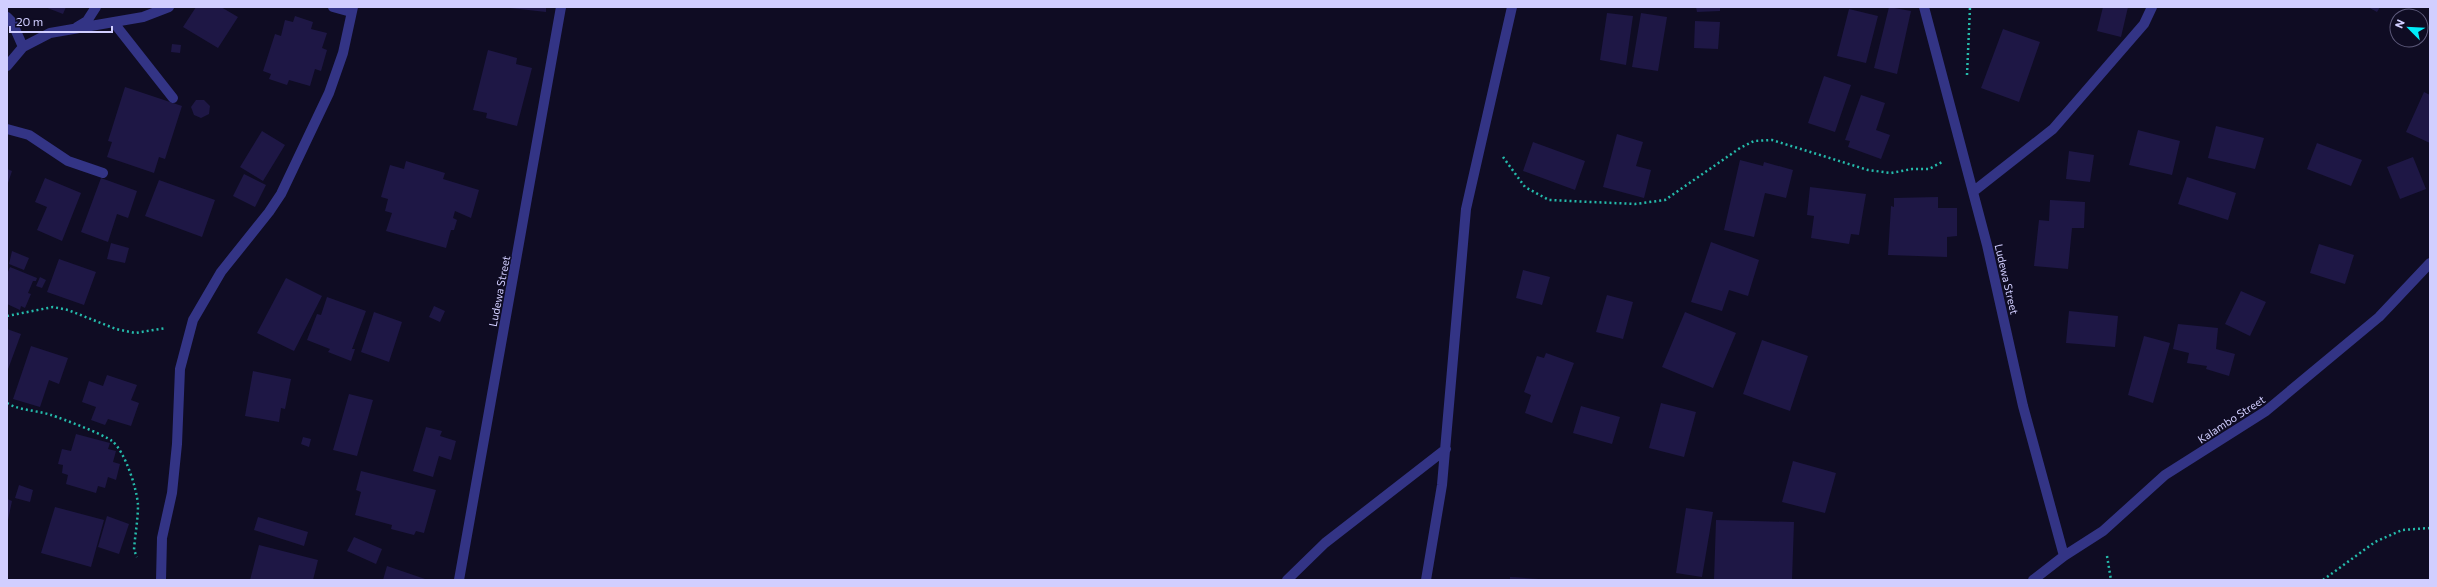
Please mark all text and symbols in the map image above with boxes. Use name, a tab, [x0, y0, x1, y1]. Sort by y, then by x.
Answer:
scale bar	[10, 8, 112, 34]
north arrow	[2389, 8, 2429, 48]
text: 20 m	[16, 14, 43, 28]
text: N	[2392, 17, 2407, 30]
street label: Ludewa Street	[1993, 242, 2022, 316]
street label: Ludewa Street	[486, 254, 512, 328]
street label: Kalambo Street	[2195, 392, 2267, 446]

